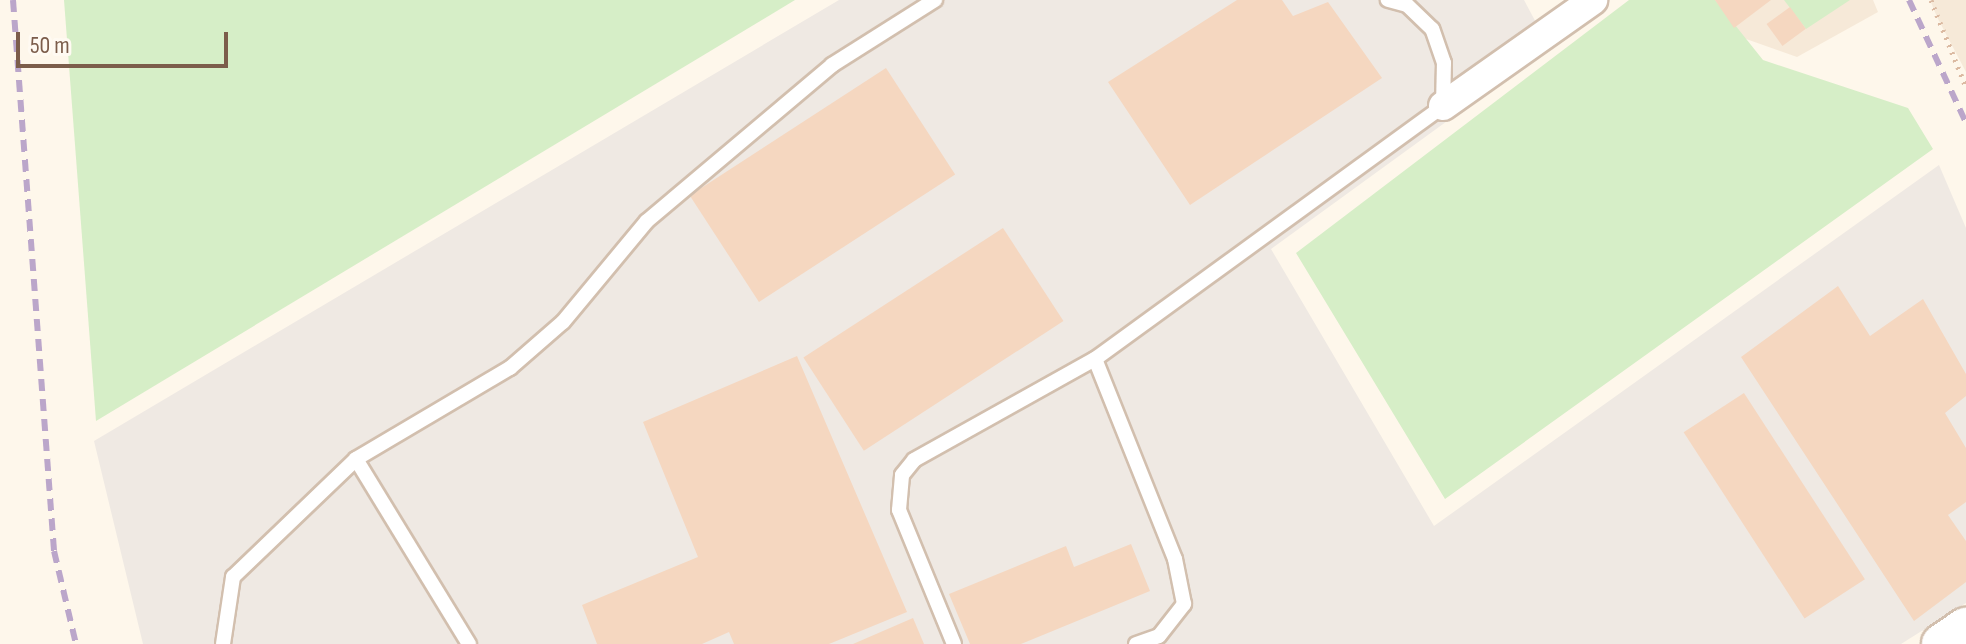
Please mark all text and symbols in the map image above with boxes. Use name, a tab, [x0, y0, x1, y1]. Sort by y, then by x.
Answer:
scale bar	[20, 16, 232, 66]
text: 50 m	[30, 31, 70, 60]

